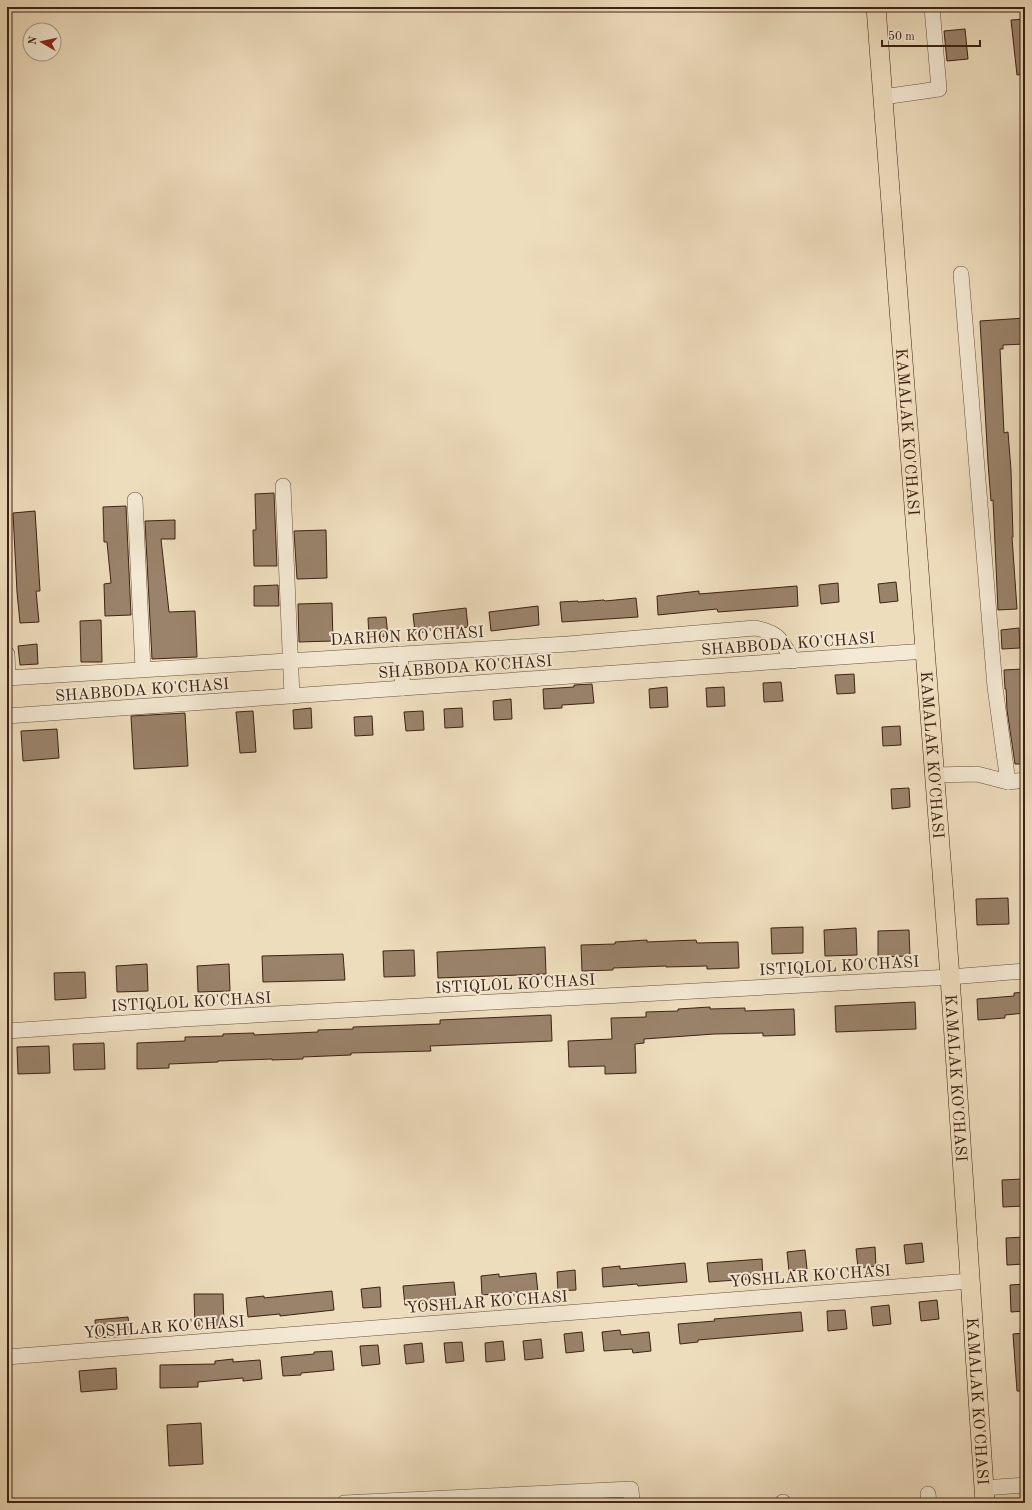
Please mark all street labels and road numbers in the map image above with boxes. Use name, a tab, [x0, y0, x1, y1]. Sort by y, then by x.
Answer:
street label: KAMALAK KO'CHASI	[892, 348, 921, 516]
street label: DARHON KO'CHASI	[330, 625, 484, 649]
street label: SHABBODA KO'CHASI	[701, 631, 876, 659]
street label: SHABBODA KO'CHASI	[378, 654, 553, 682]
street label: KAMALAK KO'CHASI	[917, 671, 945, 839]
street label: SHABBODA KO'CHASI	[55, 677, 230, 705]
street label: ISTIQLOL KO'CHASI	[759, 955, 920, 979]
street label: ISTIQLOL KO'CHASI	[435, 973, 596, 997]
street label: ISTIQLOL KO'CHASI	[111, 991, 272, 1015]
street label: KAMALAK KO'CHASI	[941, 994, 968, 1162]
street label: YOSHLAR KO'CHASI	[729, 1263, 891, 1291]
street label: YOSHLAR KO'CHASI	[406, 1289, 568, 1317]
street label: YOSHLAR KO'CHASI	[83, 1314, 245, 1342]
street label: KAMALAK KO'CHASI	[963, 1317, 990, 1486]

